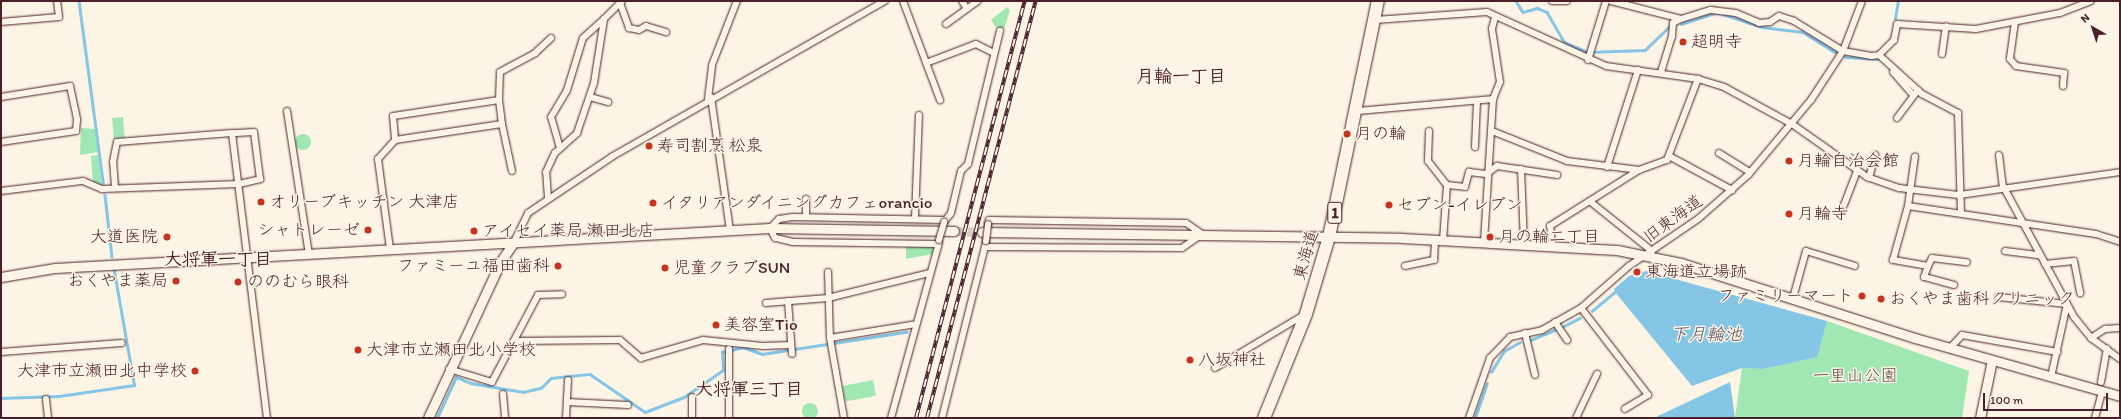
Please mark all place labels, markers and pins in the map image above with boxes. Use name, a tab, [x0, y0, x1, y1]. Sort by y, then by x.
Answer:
place label: 超明寺	[1691, 32, 1742, 52]
marker: 超明寺	[1678, 37, 1688, 47]
place label: 月の輪	[1355, 124, 1406, 144]
marker: 月の輪	[1342, 129, 1352, 139]
place label: 寿司割烹 松泉	[657, 136, 763, 156]
marker: 寿司割烹 松泉	[644, 141, 654, 151]
place label: 月輪自治会館	[1797, 151, 1899, 171]
marker: 月輪自治会館	[1784, 156, 1794, 166]
place label: オリーブキッチン 大津店	[269, 192, 460, 212]
place label: イタリアンダイニングカフェorancio	[661, 193, 936, 213]
place label: セブン-イレブン	[1397, 195, 1523, 215]
marker: オリーブキッチン 大津店	[256, 197, 266, 207]
marker: イタリアンダイニングカフェorancio	[648, 198, 658, 208]
marker: セブン-イレブン	[1384, 200, 1394, 210]
place label: 月輪寺	[1797, 204, 1848, 224]
marker: 月輪寺	[1784, 209, 1794, 219]
place label: シャトレーゼ	[257, 220, 360, 240]
place label: アイセイ薬局 瀬田北店	[482, 221, 656, 241]
marker: シャトレーゼ	[363, 225, 373, 235]
marker: アイセイ薬局 瀬田北店	[469, 226, 479, 236]
place label: 大道医院	[90, 227, 158, 247]
place label: 月の輪二丁目	[1498, 227, 1600, 247]
marker: 大道医院	[161, 231, 173, 243]
marker: 月の輪二丁目	[1485, 232, 1495, 242]
place label: ファミーユ福田歯科	[397, 256, 550, 276]
place label: 児童クラブSUN	[673, 258, 790, 278]
marker: ファミーユ福田歯科	[553, 261, 563, 271]
place label: 東海道立場跡	[1645, 262, 1747, 282]
marker: 児童クラブSUN	[660, 263, 670, 273]
marker: 東海道立場跡	[1632, 267, 1642, 277]
place label: おくやま薬局	[66, 271, 168, 291]
place label: ののむら眼科	[247, 272, 349, 292]
marker: おくやま薬局	[171, 276, 181, 286]
marker: ののむら眼科	[232, 276, 244, 288]
place label: ファミリーマート	[1718, 286, 1854, 306]
place label: おくやま歯科クリニック	[1889, 289, 2076, 309]
marker: ファミリーマート	[1857, 291, 1867, 301]
marker: おくやま歯科クリニック	[1876, 294, 1886, 304]
place label: 美容室Tio	[724, 315, 798, 335]
marker: 美容室Tio	[711, 320, 721, 330]
place label: 大津市立瀬田北小学校	[366, 340, 536, 360]
marker: 大津市立瀬田北小学校	[353, 345, 363, 355]
place label: 八坂神社	[1198, 350, 1266, 370]
marker: 八坂神社	[1185, 355, 1195, 365]
place label: 大津市立瀬田北中学校	[17, 361, 187, 381]
marker: 大津市立瀬田北中学校	[190, 366, 200, 376]

